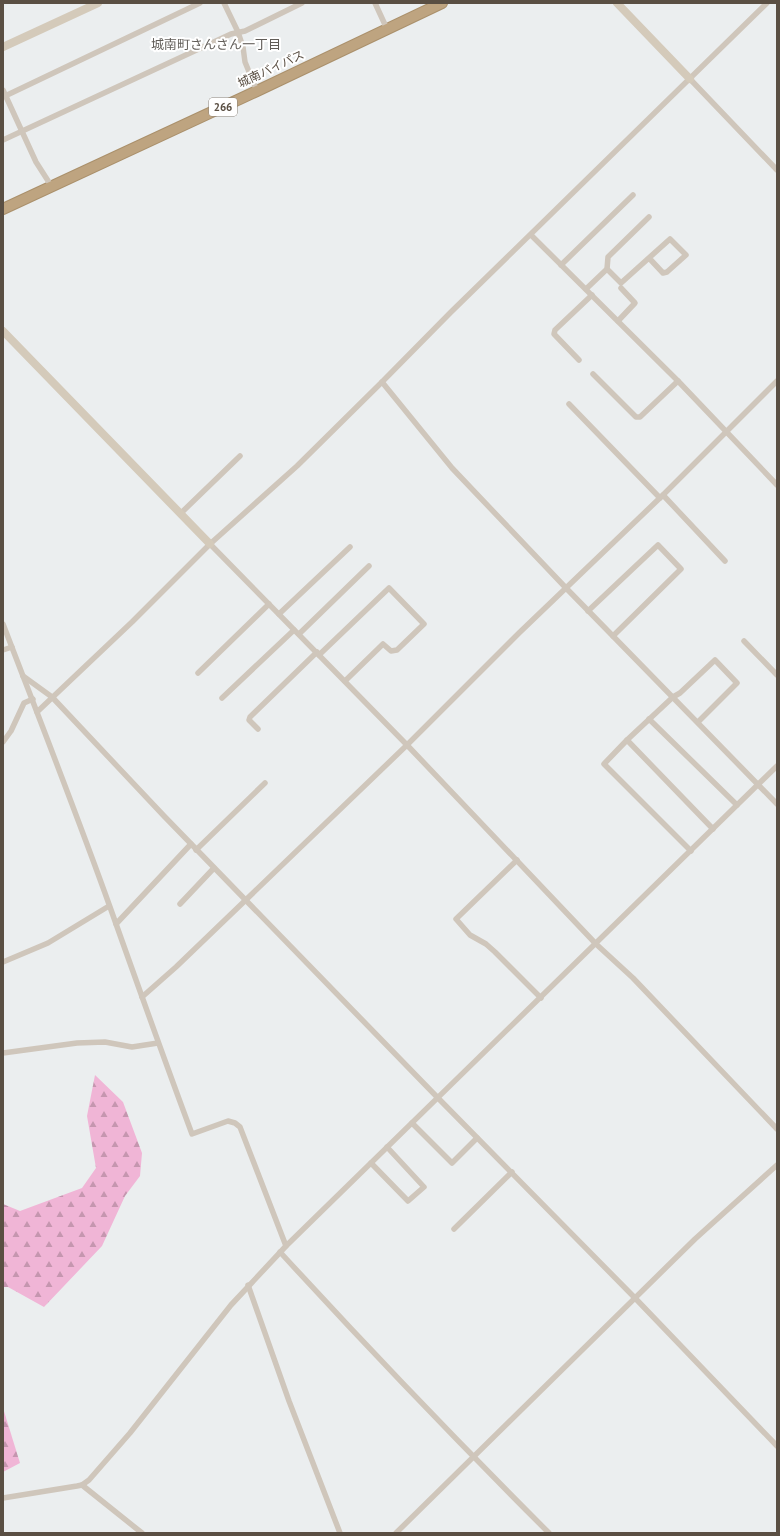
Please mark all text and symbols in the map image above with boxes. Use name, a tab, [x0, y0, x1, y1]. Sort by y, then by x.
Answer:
district label: 城南町さんさん一丁目	[151, 36, 281, 53]
street label: 城南バイパス	[235, 47, 306, 91]
road number: 266	[209, 98, 237, 116]

